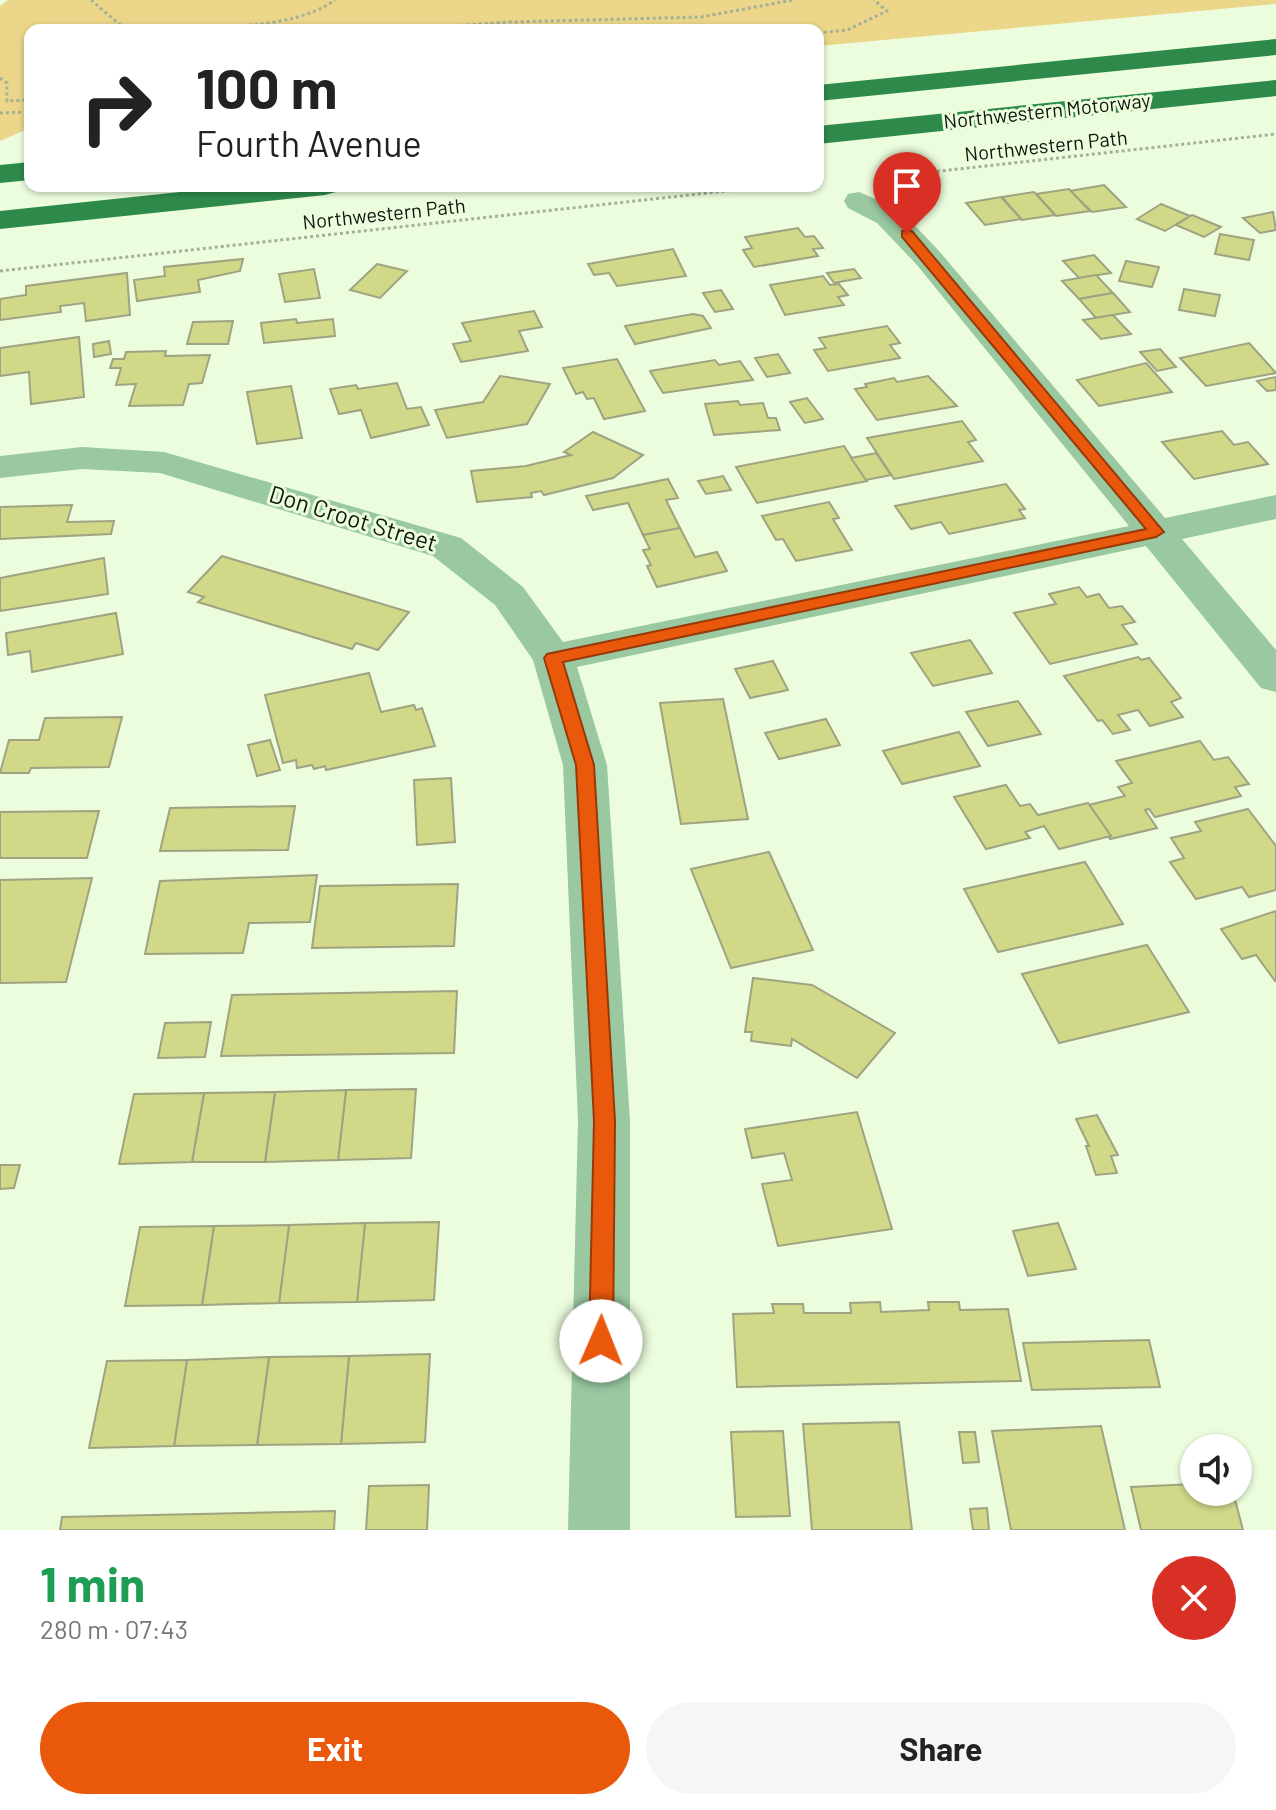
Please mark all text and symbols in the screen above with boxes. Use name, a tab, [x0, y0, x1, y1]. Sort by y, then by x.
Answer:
text: 100 m	[196, 53, 338, 120]
icon: right	[64, 56, 168, 160]
street label: Northwestern Motorway	[942, 87, 1152, 133]
text: Fourth Avenue	[196, 121, 422, 164]
street label: Northwestern Path	[963, 125, 1129, 165]
pin	[873, 152, 941, 234]
icon: arrive	[885, 164, 929, 208]
street label: Northwestern Path	[301, 193, 467, 233]
street label: Don Croot Street	[266, 478, 441, 557]
position arrow	[559, 1299, 643, 1383]
map controls	[1180, 1434, 1252, 1506]
button: sound	[1180, 1434, 1252, 1506]
text: 1 min	[40, 1554, 145, 1612]
button: close	[1152, 1556, 1236, 1640]
text: 280 m · 07:43	[40, 1613, 188, 1644]
button: Exit	[40, 1702, 630, 1794]
button: Share	[646, 1702, 1236, 1794]

